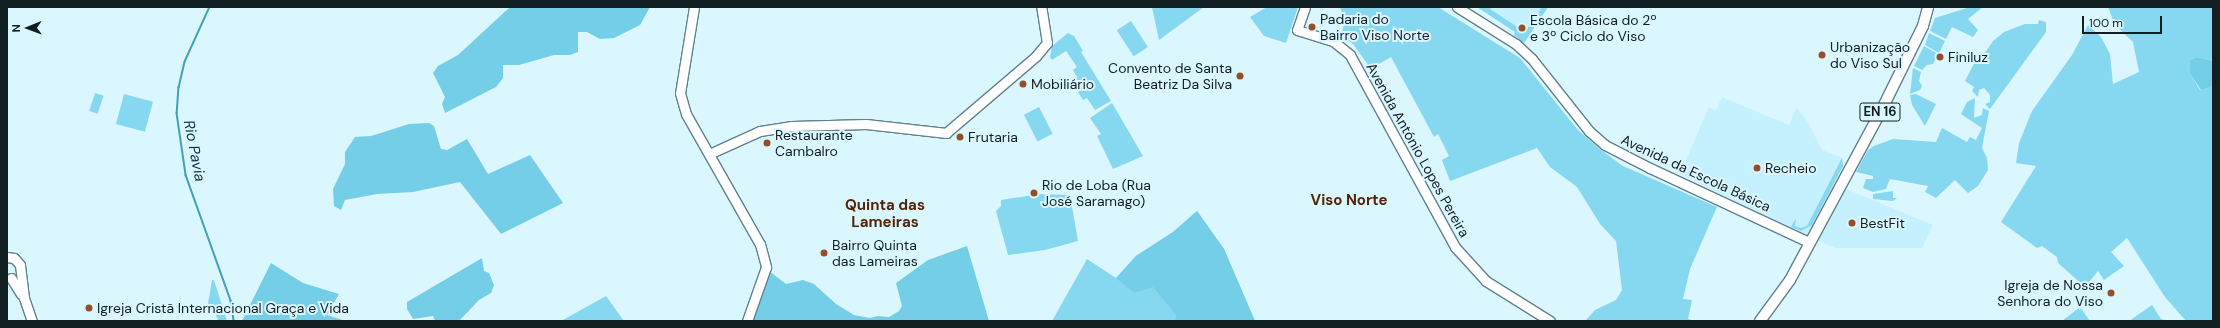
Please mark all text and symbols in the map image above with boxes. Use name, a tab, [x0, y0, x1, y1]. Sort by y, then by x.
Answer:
north arrow	[8, 8, 48, 48]
scale bar	[2084, 8, 2164, 34]
place label: Padaria do Bairro Viso Norte	[1320, 11, 1430, 44]
place label: Escola Básica do 2º e 3º Ciclo do Viso	[1530, 12, 1657, 44]
text: 100 m	[2089, 15, 2123, 31]
marker: Padaria do Bairro Viso Norte	[1307, 22, 1317, 32]
marker: Escola Básica do 2º e 3º Ciclo do Viso	[1517, 23, 1527, 33]
text: N	[9, 24, 23, 32]
place label: Urbanização do Viso Sul	[1830, 39, 1910, 72]
place label: Finiluz	[1948, 49, 1988, 65]
marker: Urbanização do Viso Sul	[1817, 50, 1827, 60]
marker: Finiluz	[1935, 52, 1945, 62]
place label: Convento de Santa Beatriz Da Silva	[1108, 60, 1232, 92]
street label: Avenida António Lopes Pereira	[1363, 60, 1473, 240]
marker: Convento de Santa Beatriz Da Silva	[1235, 71, 1245, 81]
place label: Mobiliário	[1031, 76, 1094, 92]
marker: Mobiliário	[1018, 79, 1028, 89]
road number: EN 16	[1859, 101, 1901, 123]
water label: Rio Pavia	[179, 119, 209, 183]
place label: Restaurante Cambalro	[775, 127, 853, 160]
place label: Frutaria	[968, 129, 1018, 145]
street label: Avenida da Escola Básica	[1619, 131, 1773, 215]
marker: Frutaria	[955, 132, 965, 142]
marker: Restaurante Cambalro	[762, 138, 772, 148]
place label: Recheio	[1765, 160, 1817, 176]
marker: Recheio	[1752, 163, 1762, 173]
place label: Rio de Loba (Rua José Saramago)	[1042, 177, 1151, 210]
marker: Rio de Loba (Rua José Saramago)	[1029, 188, 1039, 198]
district label: Viso Norte	[1311, 192, 1387, 210]
district label: Quinta das Lameiras	[845, 196, 925, 231]
place label: BestFit	[1860, 215, 1905, 231]
marker: BestFit	[1847, 218, 1857, 228]
place label: Bairro Quinta das Lameiras	[832, 237, 918, 270]
marker: Bairro Quinta das Lameiras	[819, 248, 829, 258]
place label: Igreja de Nossa Senhora do Viso	[1997, 277, 2103, 310]
marker: Igreja de Nossa Senhora do Viso	[2106, 288, 2116, 298]
place label: Igreja Cristã Internacional Graça e Vida	[97, 300, 349, 316]
marker: Igreja Cristã Internacional Graça e Vida	[84, 303, 94, 313]

